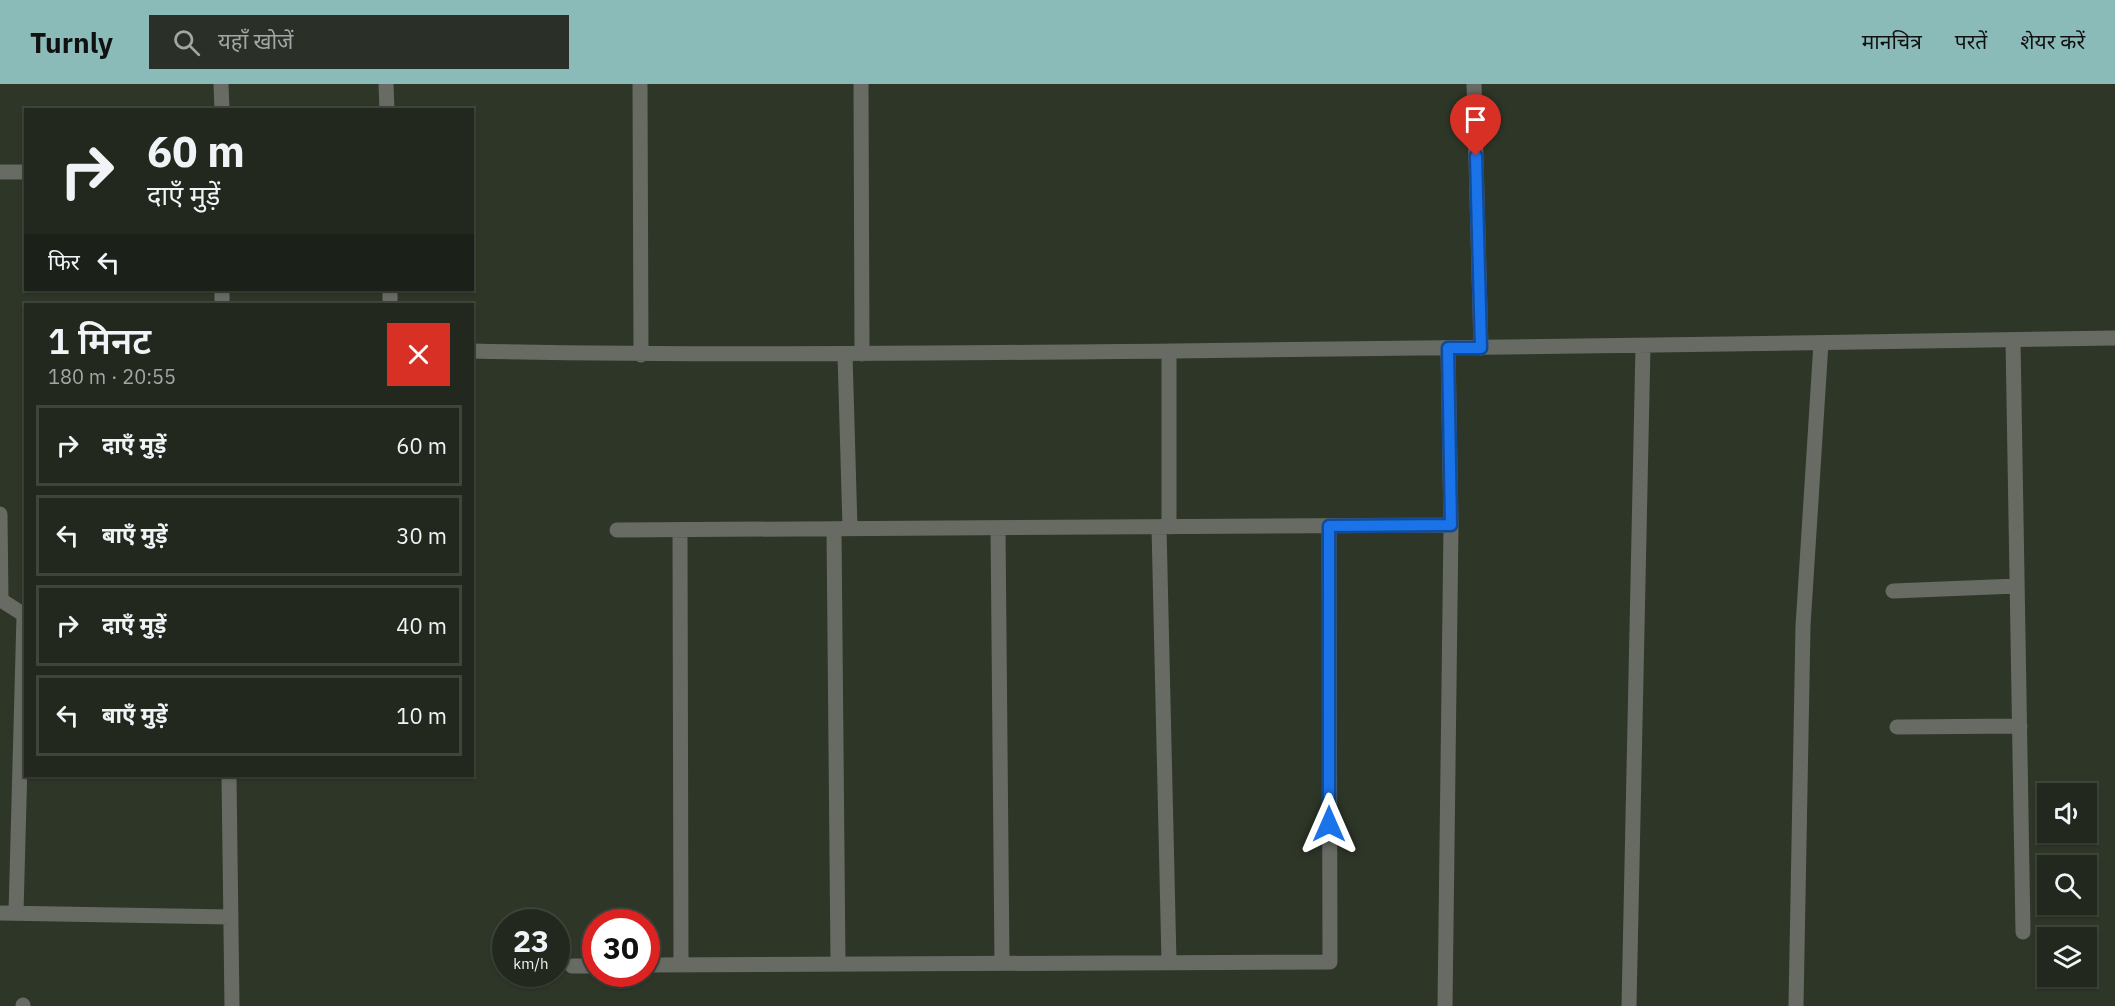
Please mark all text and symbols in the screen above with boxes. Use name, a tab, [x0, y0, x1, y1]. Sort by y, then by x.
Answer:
search box	[149, 15, 569, 69]
text: Turnly	[30, 24, 113, 61]
icon: search	[170, 26, 203, 59]
text: यहाँ खोजें	[218, 26, 293, 55]
text: मानचित्र	[1862, 27, 1922, 55]
text: परतें	[1955, 27, 1987, 55]
text: शेयर करें	[2020, 27, 2085, 55]
pin	[1450, 94, 1501, 156]
icon: arrive	[1459, 103, 1492, 136]
text: 60 m	[147, 124, 245, 179]
icon: right	[48, 132, 126, 210]
text: दाएँ मुड़ें	[147, 177, 220, 212]
icon: left	[92, 246, 125, 279]
text: फिर	[48, 247, 80, 276]
text: 1 मिनट	[48, 317, 151, 364]
button: close	[387, 323, 450, 386]
text: 180 m · 20:55	[48, 363, 176, 390]
icon: right	[51, 429, 84, 462]
text: दाएँ मुड़ें	[102, 430, 166, 459]
text: 60 m	[396, 431, 447, 460]
icon: left	[51, 519, 84, 552]
text: बाएँ मुड़ें	[102, 520, 168, 549]
text: 30 m	[396, 521, 447, 550]
icon: right	[51, 609, 84, 642]
text: दाएँ मुड़ें	[102, 610, 166, 639]
text: 40 m	[396, 611, 447, 640]
icon: left	[51, 699, 84, 732]
text: बाएँ मुड़ें	[102, 700, 168, 729]
text: 10 m	[396, 701, 447, 730]
map controls	[2037, 783, 2097, 987]
button: sound	[2037, 783, 2097, 843]
position arrow	[1297, 792, 1361, 856]
button: search	[2037, 855, 2097, 915]
speed limit sign: 30	[582, 909, 660, 987]
text: 23	[513, 921, 549, 960]
button: layers	[2037, 927, 2097, 987]
text: km/h	[513, 954, 549, 973]

